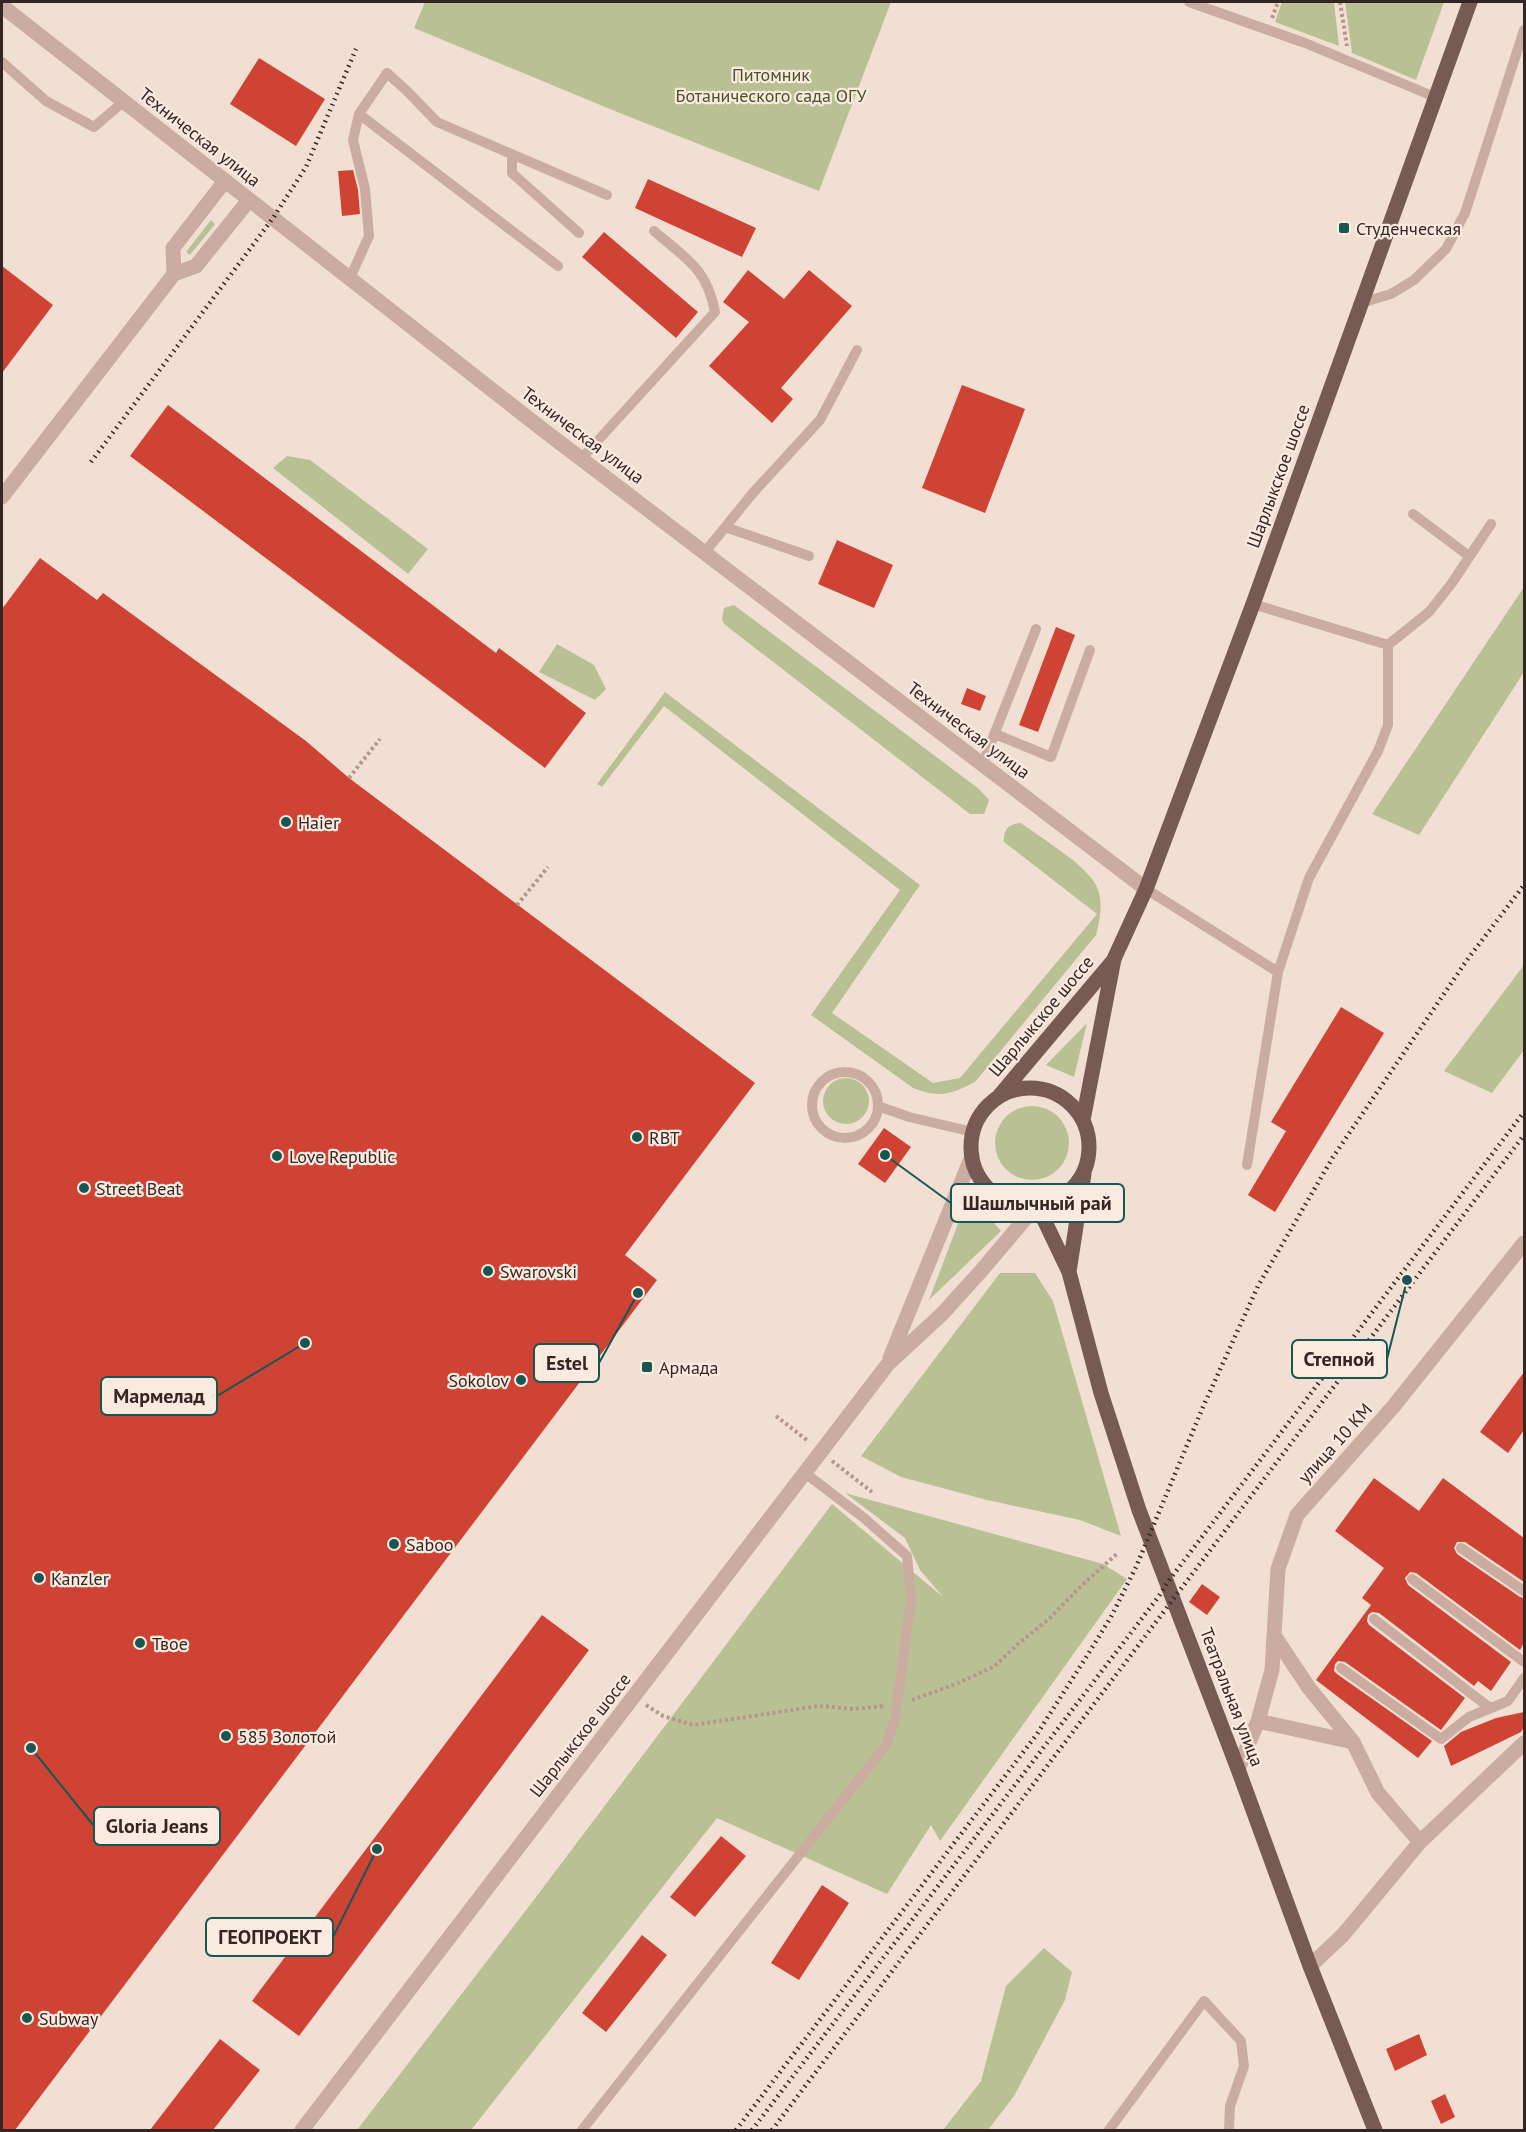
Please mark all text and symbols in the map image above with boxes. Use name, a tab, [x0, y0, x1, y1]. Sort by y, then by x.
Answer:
park label: Питомник Ботанического сада ОГУ	[676, 63, 867, 107]
street label: Техническая улица	[135, 82, 265, 192]
place label: Студенческая	[1356, 217, 1461, 240]
marker: Студенческая	[1337, 221, 1351, 235]
street label: Техническая улица	[517, 381, 649, 489]
street label: Шарлыкское шоссе	[1241, 401, 1315, 551]
street label: Техническая улица	[903, 676, 1035, 784]
place label: Haier	[298, 811, 339, 834]
marker: Haier	[279, 815, 293, 829]
street label: Шарлыкское шоссе	[984, 951, 1098, 1081]
place label: RBT	[649, 1126, 680, 1149]
marker: RBT	[630, 1130, 644, 1144]
place label: Love Republic	[289, 1145, 395, 1168]
marker: Love Republic	[270, 1149, 284, 1163]
place label: Street Beat	[96, 1177, 181, 1200]
marker: Street Beat	[77, 1181, 91, 1195]
callout: Шашлычный рай	[951, 1184, 1124, 1222]
text: Шашлычный рай	[962, 1190, 1112, 1216]
place label: Swarovski	[500, 1260, 577, 1283]
marker: Swarovski	[481, 1264, 495, 1278]
callout: Степной	[1292, 1340, 1387, 1378]
callout: Estel	[534, 1344, 599, 1382]
text: Степной	[1303, 1346, 1375, 1372]
text: Estel	[546, 1350, 588, 1376]
place label: Армада	[659, 1356, 718, 1379]
marker: Армада	[640, 1360, 654, 1374]
place label: Sokolov	[448, 1369, 509, 1392]
marker: Sokolov	[514, 1373, 528, 1387]
callout: Мармелад	[101, 1377, 217, 1415]
text: Мармелад	[113, 1383, 205, 1409]
street label: улица 10 КМ	[1293, 1398, 1377, 1488]
place label: Saboo	[406, 1533, 454, 1556]
marker: Saboo	[387, 1537, 401, 1551]
place label: Kanzler	[51, 1567, 109, 1590]
marker: Kanzler	[32, 1571, 46, 1585]
street label: Театральная улица	[1195, 1624, 1269, 1770]
place label: Твое	[152, 1632, 188, 1655]
marker: Твое	[133, 1636, 147, 1650]
street label: Шарлыкское шоссе	[524, 1668, 636, 1802]
place label: 585 Золотой	[238, 1725, 336, 1748]
marker: 585 Золотой	[219, 1729, 233, 1743]
callout: Gloria Jeans	[94, 1807, 220, 1845]
text: Gloria Jeans	[106, 1813, 208, 1839]
callout: ГЕОПРОЕКТ	[206, 1918, 333, 1956]
text: ГЕОПРОЕКТ	[218, 1924, 322, 1950]
place label: Subway	[39, 2007, 99, 2030]
marker: Subway	[20, 2011, 34, 2025]

